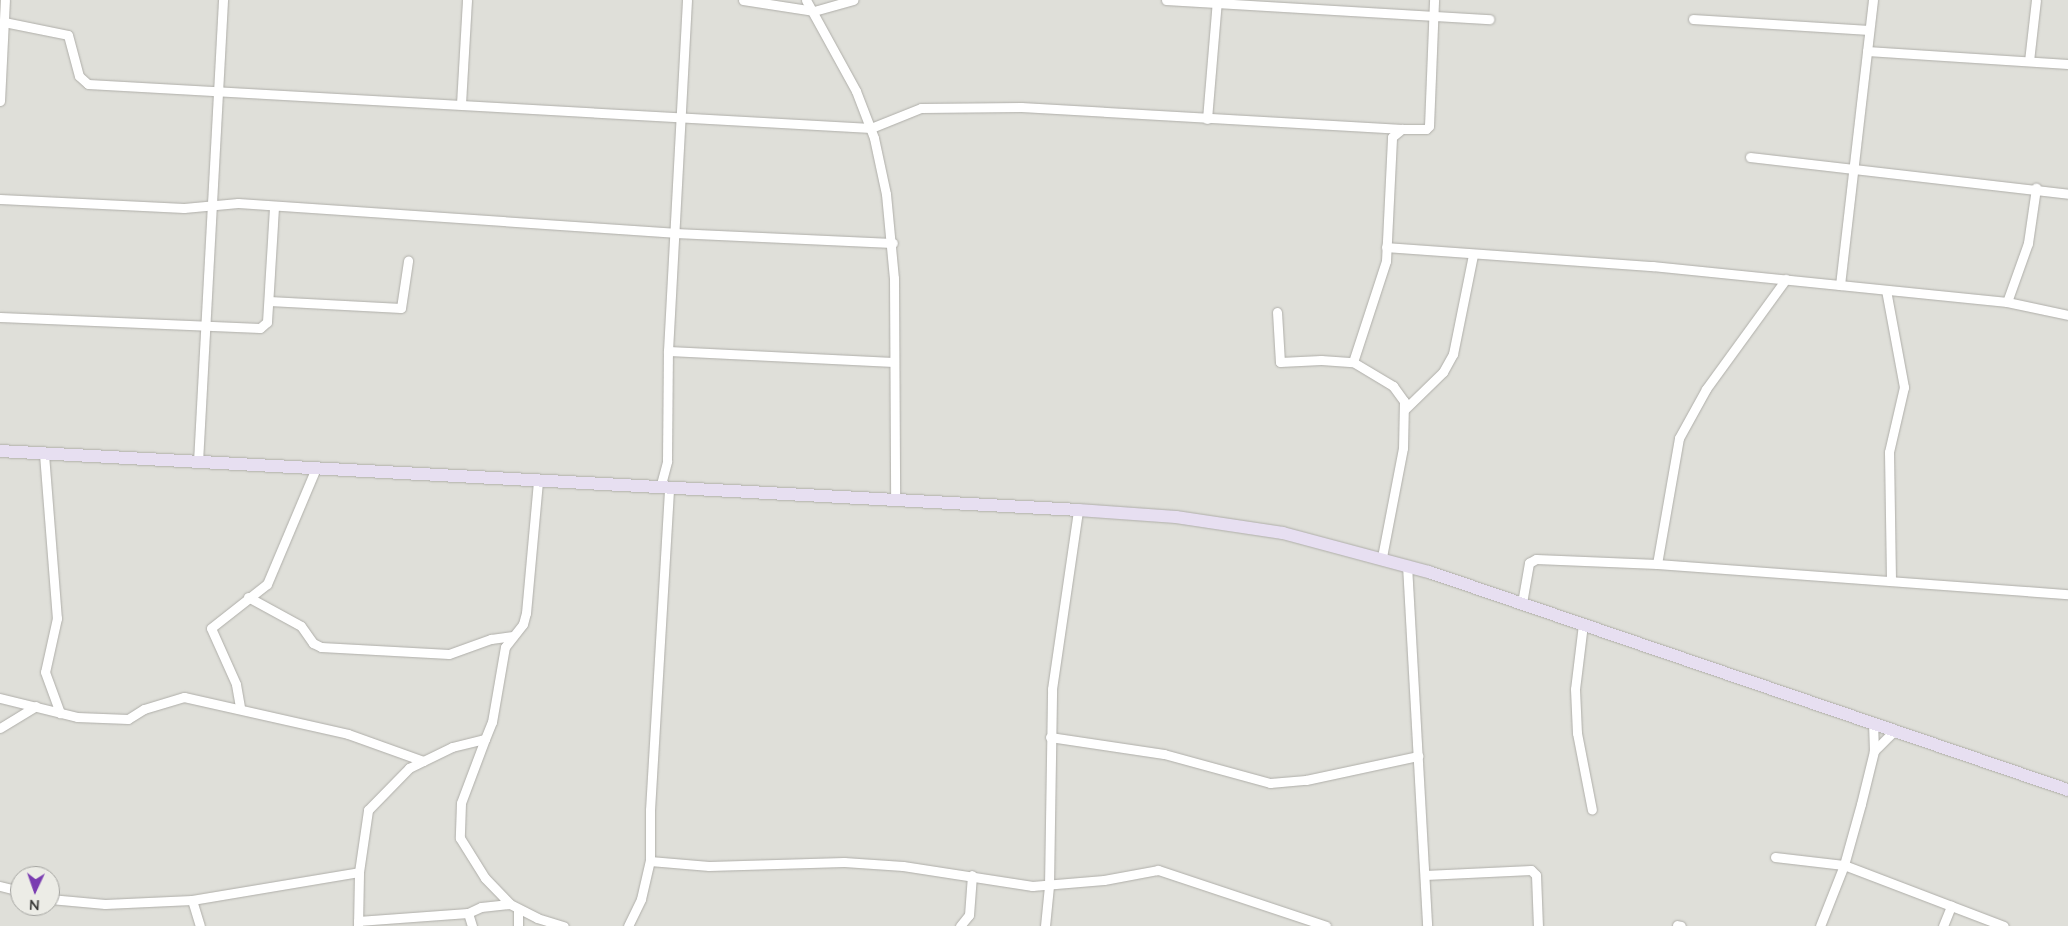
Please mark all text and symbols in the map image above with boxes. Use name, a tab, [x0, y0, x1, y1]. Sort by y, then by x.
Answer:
north arrow	[10, 866, 60, 916]
text: N	[28, 897, 40, 914]

